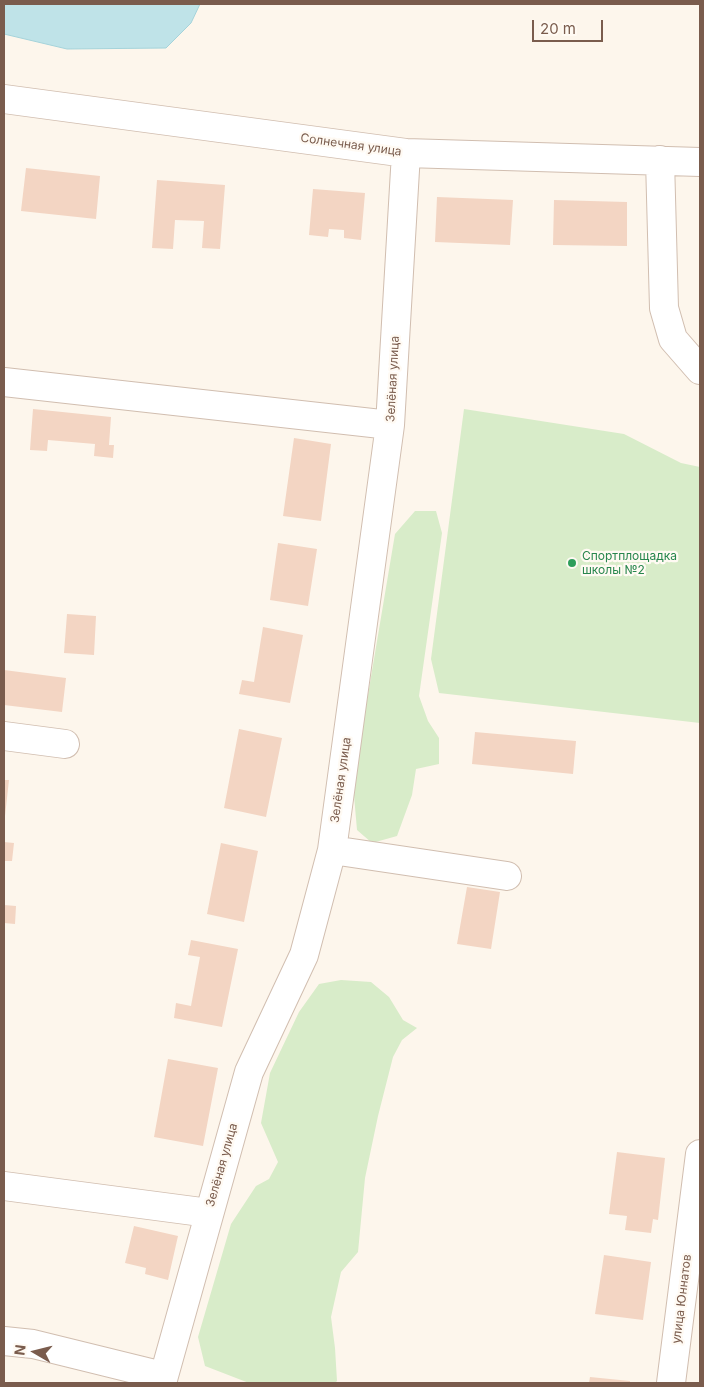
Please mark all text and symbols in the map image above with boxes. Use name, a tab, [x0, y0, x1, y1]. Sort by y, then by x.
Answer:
scale bar	[534, 10, 605, 42]
text: 20 m	[540, 19, 576, 38]
street label: Солнечная улица	[300, 131, 402, 159]
street label: Зелёная улица	[384, 336, 402, 422]
place label: Спортплощадка школы №2	[582, 549, 677, 577]
marker: Спортплощадка школы №2	[566, 557, 578, 569]
street label: Зелёная улица	[328, 736, 354, 824]
street label: Зелёная улица	[203, 1122, 241, 1208]
street label: улица Юннатов	[669, 1253, 695, 1345]
north arrow	[10, 1327, 60, 1377]
text: N	[10, 1343, 29, 1356]

